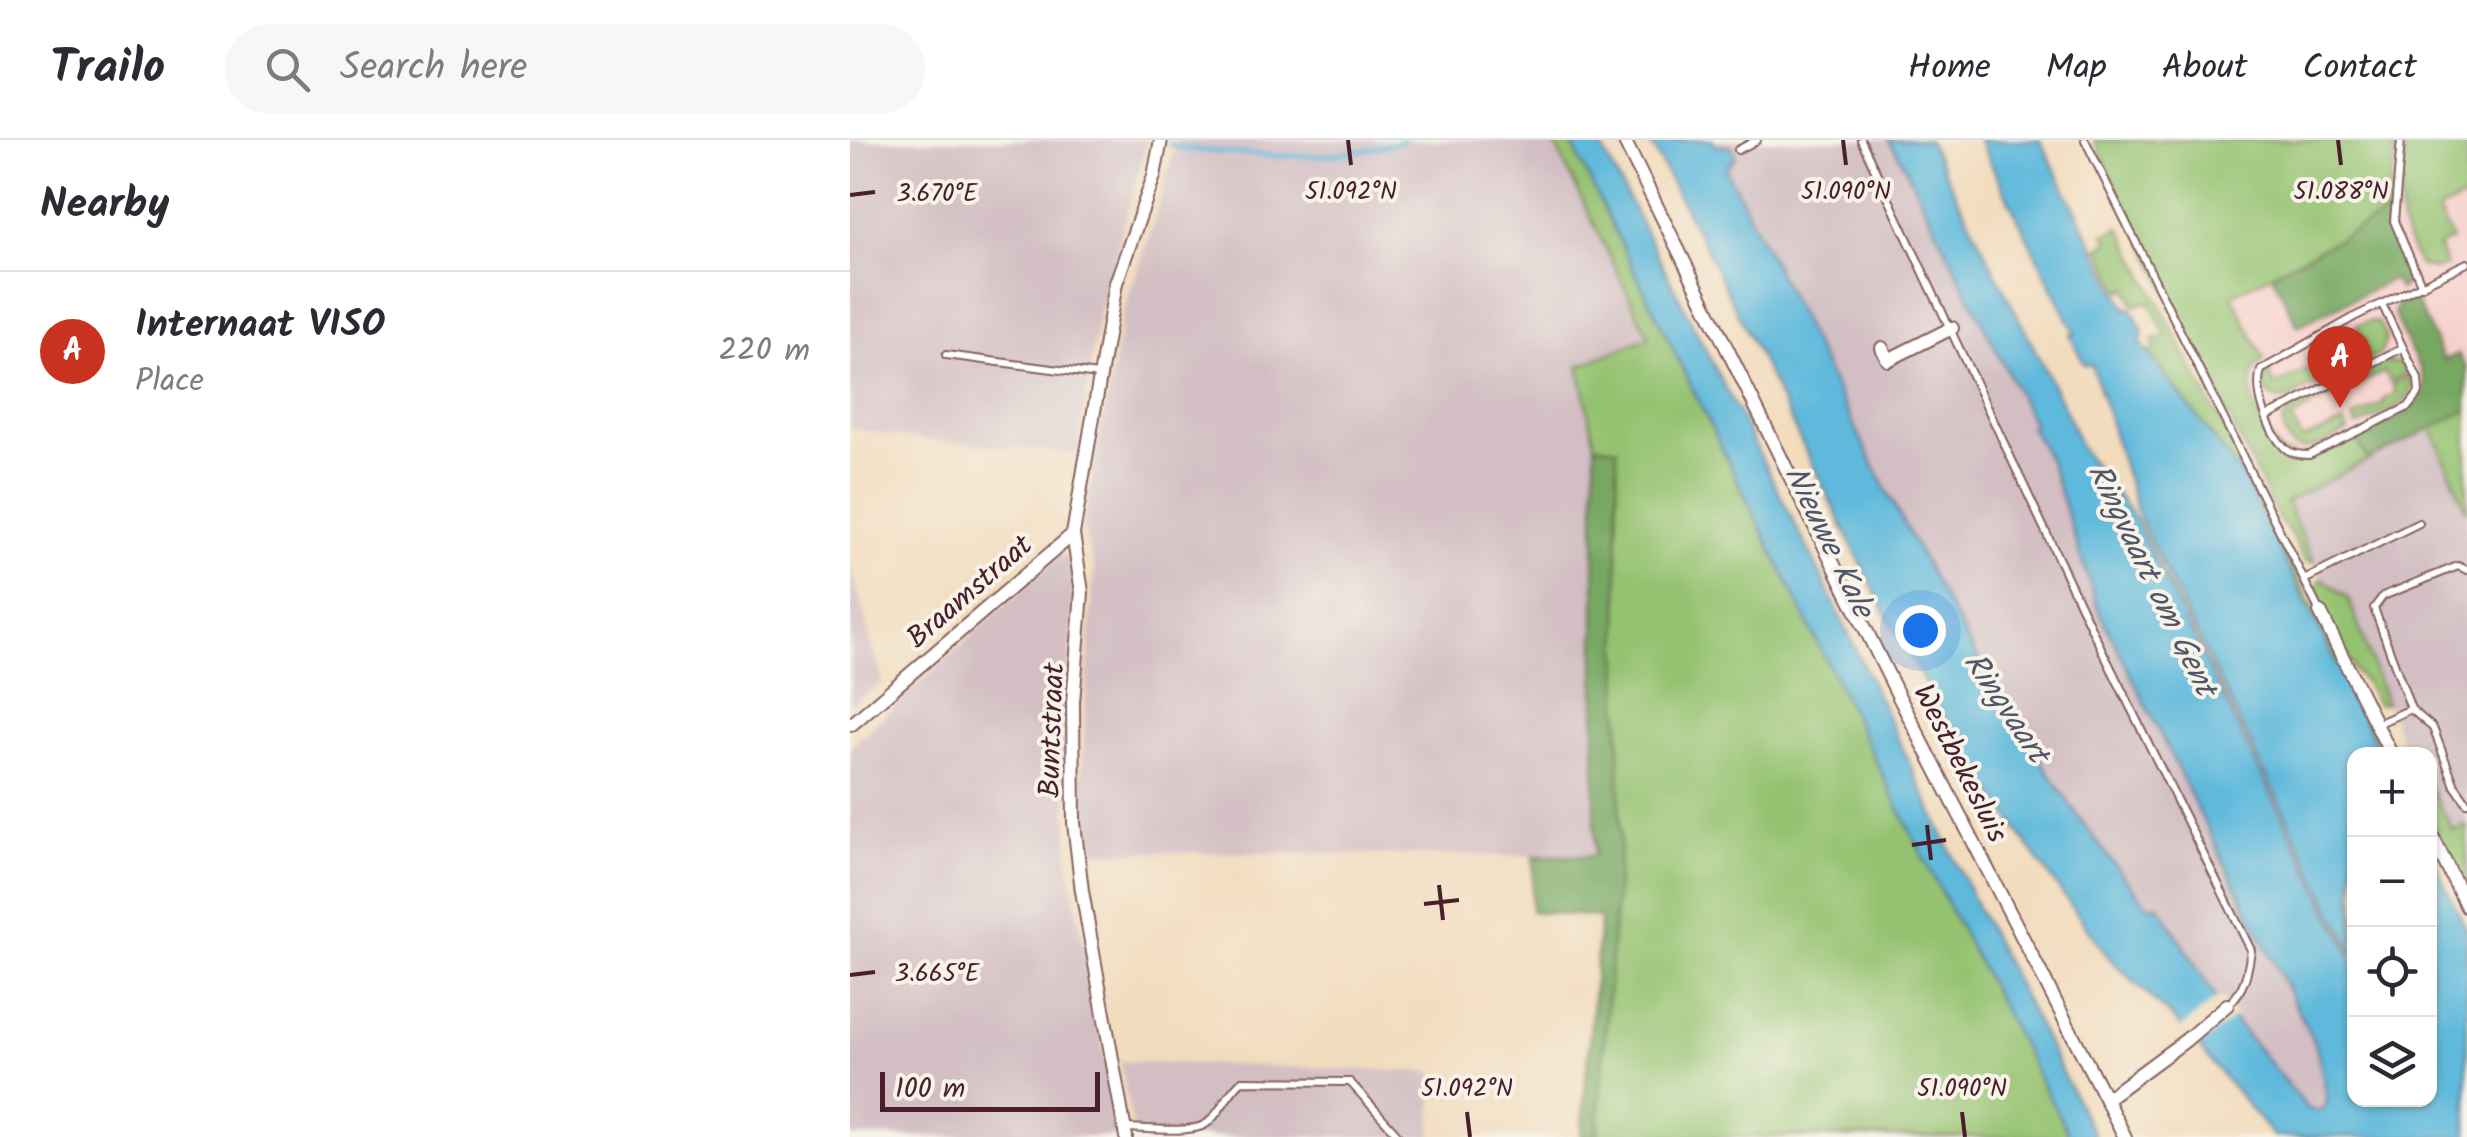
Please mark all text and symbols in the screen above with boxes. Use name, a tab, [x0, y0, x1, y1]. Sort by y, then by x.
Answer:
search box	[225, 24, 925, 114]
text: Trailo	[50, 31, 165, 107]
text: Search here	[340, 39, 527, 99]
text: Home	[1908, 41, 1991, 97]
text: Map	[2046, 41, 2107, 97]
text: About	[2162, 41, 2247, 97]
text: Contact	[2302, 41, 2417, 97]
icon: search	[260, 42, 315, 97]
text: Nearby	[40, 172, 169, 239]
text: 51.092°N	[1305, 172, 1397, 212]
text: 51.090°N	[1801, 172, 1891, 212]
text: 51.088°N	[2293, 172, 2389, 212]
text: 3.670°E	[896, 174, 979, 214]
text: Internaat VISO	[135, 296, 385, 356]
text: A	[62, 326, 83, 377]
text: 220 m	[719, 326, 810, 377]
pin: A	[2308, 326, 2372, 408]
text: Place	[135, 356, 204, 407]
water label: Ringvaart om Gent	[2072, 455, 2231, 710]
water label: Nieuwe Kale	[1769, 457, 1888, 629]
street label: Braamstraat	[896, 523, 1045, 662]
your location	[1895, 605, 1946, 656]
water label: Ringvaart	[1949, 642, 2064, 778]
street label: Buntstraat	[1027, 661, 1079, 798]
street label: Westbekesluis	[1899, 676, 2020, 852]
map controls	[2347, 747, 2437, 1107]
button: +	[2347, 747, 2437, 837]
button: −	[2347, 837, 2437, 927]
button: locate	[2347, 927, 2437, 1017]
text: 3.665°E	[895, 954, 981, 994]
button: layers	[2347, 1017, 2437, 1107]
scale bar	[880, 1067, 1100, 1112]
text: 100 m	[895, 1067, 965, 1112]
text: 51.092°N	[1421, 1069, 1513, 1109]
text: 51.090°N	[1917, 1069, 2007, 1109]

